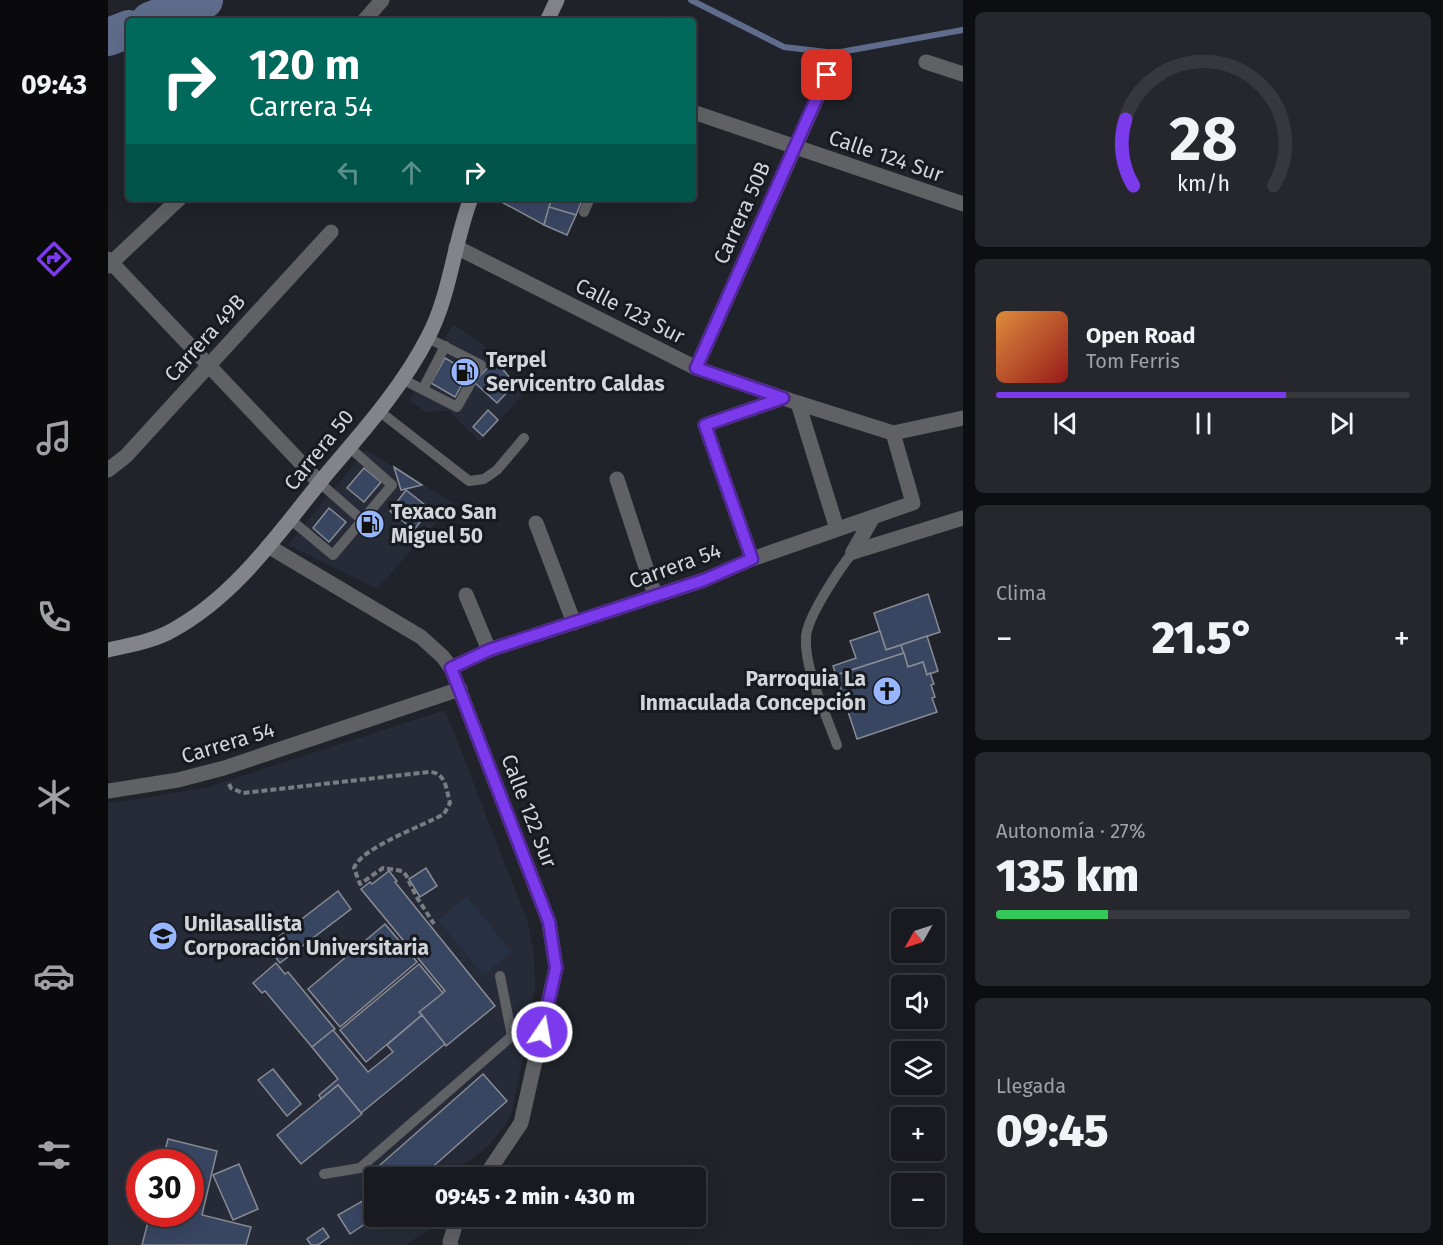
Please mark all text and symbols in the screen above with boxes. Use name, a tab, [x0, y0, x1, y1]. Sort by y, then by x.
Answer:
text: 120 m	[249, 40, 360, 90]
icon: right	[150, 42, 228, 120]
pin	[801, 49, 852, 100]
icon: arrive	[810, 58, 843, 91]
text: 09:43	[21, 69, 87, 101]
text: Carrera 54	[249, 91, 373, 123]
text: 28	[1169, 102, 1237, 177]
street label: Calle 124 Sur	[825, 124, 947, 188]
icon: left	[332, 156, 365, 189]
icon: ahead	[395, 156, 428, 189]
icon: right	[458, 156, 491, 189]
street label: Carrera 50B	[708, 158, 776, 268]
text: km/h	[1176, 172, 1230, 198]
icon: directions	[33, 238, 75, 280]
street label: Calle 123 Sur	[571, 272, 689, 350]
street label: Carrera 49B	[159, 289, 251, 387]
text: Open Road	[1086, 322, 1196, 349]
place label: Terpel Servicentro Caldas	[486, 347, 665, 397]
text: Tom Ferris	[1086, 349, 1180, 373]
fuel station icon: Terpel Servicentro Caldas	[449, 356, 481, 388]
street label: Carrera 50	[278, 404, 360, 496]
icon: previous	[1049, 407, 1082, 440]
icon: pause	[1187, 407, 1220, 440]
icon: next	[1325, 407, 1358, 440]
icon: music	[33, 417, 75, 459]
place label: Texaco San Miguel 50	[391, 499, 497, 549]
fuel station icon: Texaco San Miguel 50	[354, 508, 386, 540]
street label: Carrera 54	[625, 537, 725, 595]
text: Clima	[996, 581, 1047, 605]
icon: phone	[33, 596, 75, 638]
text: 21.5°	[1152, 611, 1254, 665]
text: −	[996, 619, 1013, 659]
text: +	[1394, 619, 1410, 659]
place label: Parroquia La Inmaculada Concepción	[640, 666, 866, 716]
church icon: Parroquia La Inmaculada Concepción	[871, 675, 903, 707]
street label: Carrera 54	[178, 717, 278, 769]
street label: Calle 122 Sur	[496, 751, 562, 871]
icon: climate	[33, 776, 75, 818]
text: Autonomía · 27%	[996, 819, 1145, 843]
text: 135 km	[996, 849, 1139, 903]
north arrow	[891, 909, 945, 963]
map controls	[891, 909, 945, 1227]
place label: Unilasallista Corporación Universitaria	[184, 911, 429, 961]
school or university icon: Unilasallista Corporación Universitaria	[147, 920, 179, 952]
icon: car	[33, 955, 75, 997]
button: sound	[891, 975, 945, 1029]
position arrow	[510, 1000, 574, 1064]
button: layers	[891, 1041, 945, 1095]
text: Llegada	[996, 1074, 1066, 1098]
text: 09:45	[996, 1104, 1109, 1158]
button: +	[891, 1107, 945, 1161]
icon: filters	[33, 1134, 75, 1176]
speed limit sign: 30	[126, 1149, 204, 1227]
button: −	[891, 1173, 945, 1227]
text: 09:45 · 2 min · 430 m	[435, 1183, 635, 1210]

